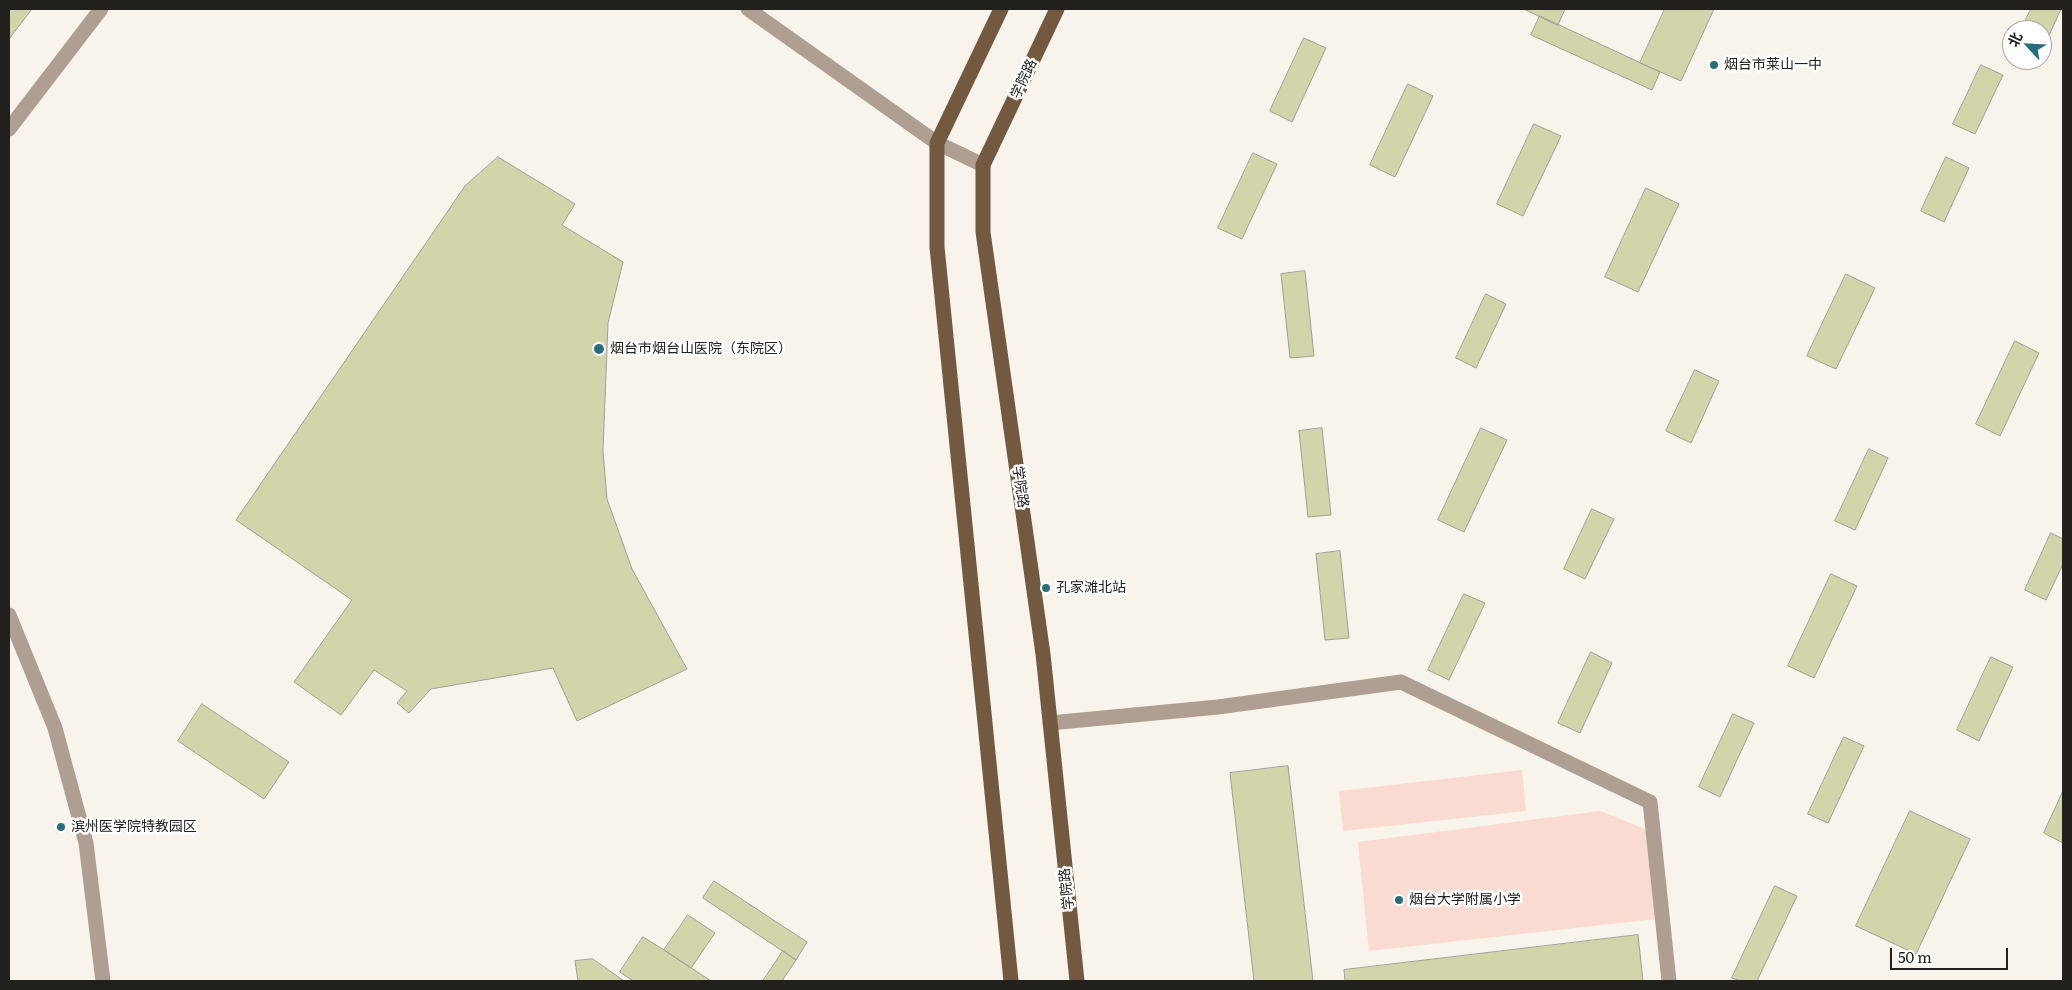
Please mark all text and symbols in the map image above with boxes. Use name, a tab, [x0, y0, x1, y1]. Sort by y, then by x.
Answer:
north arrow	[2002, 20, 2052, 70]
text: 北	[2002, 29, 2026, 50]
street label: 学院路	[1008, 56, 1040, 102]
place label: 烟台市莱山一中	[1724, 57, 1822, 73]
marker: 烟台市莱山一中	[1708, 59, 1720, 71]
place label: 烟台市烟台山医院（东院区）	[610, 341, 792, 357]
marker: 烟台市烟台山医院（东院区）	[592, 342, 606, 356]
street label: 学院路	[1009, 465, 1031, 509]
place label: 孔家滩北站	[1056, 580, 1126, 596]
marker: 孔家滩北站	[1040, 582, 1052, 594]
place label: 滨州医学院特教园区	[71, 819, 197, 835]
marker: 滨州医学院特教园区	[55, 821, 67, 833]
street label: 学院路	[1056, 867, 1078, 911]
place label: 烟台大学附属小学	[1409, 892, 1521, 908]
marker: 烟台大学附属小学	[1393, 894, 1405, 906]
scale bar	[1892, 938, 2010, 970]
text: 50 m	[1898, 945, 1932, 968]

